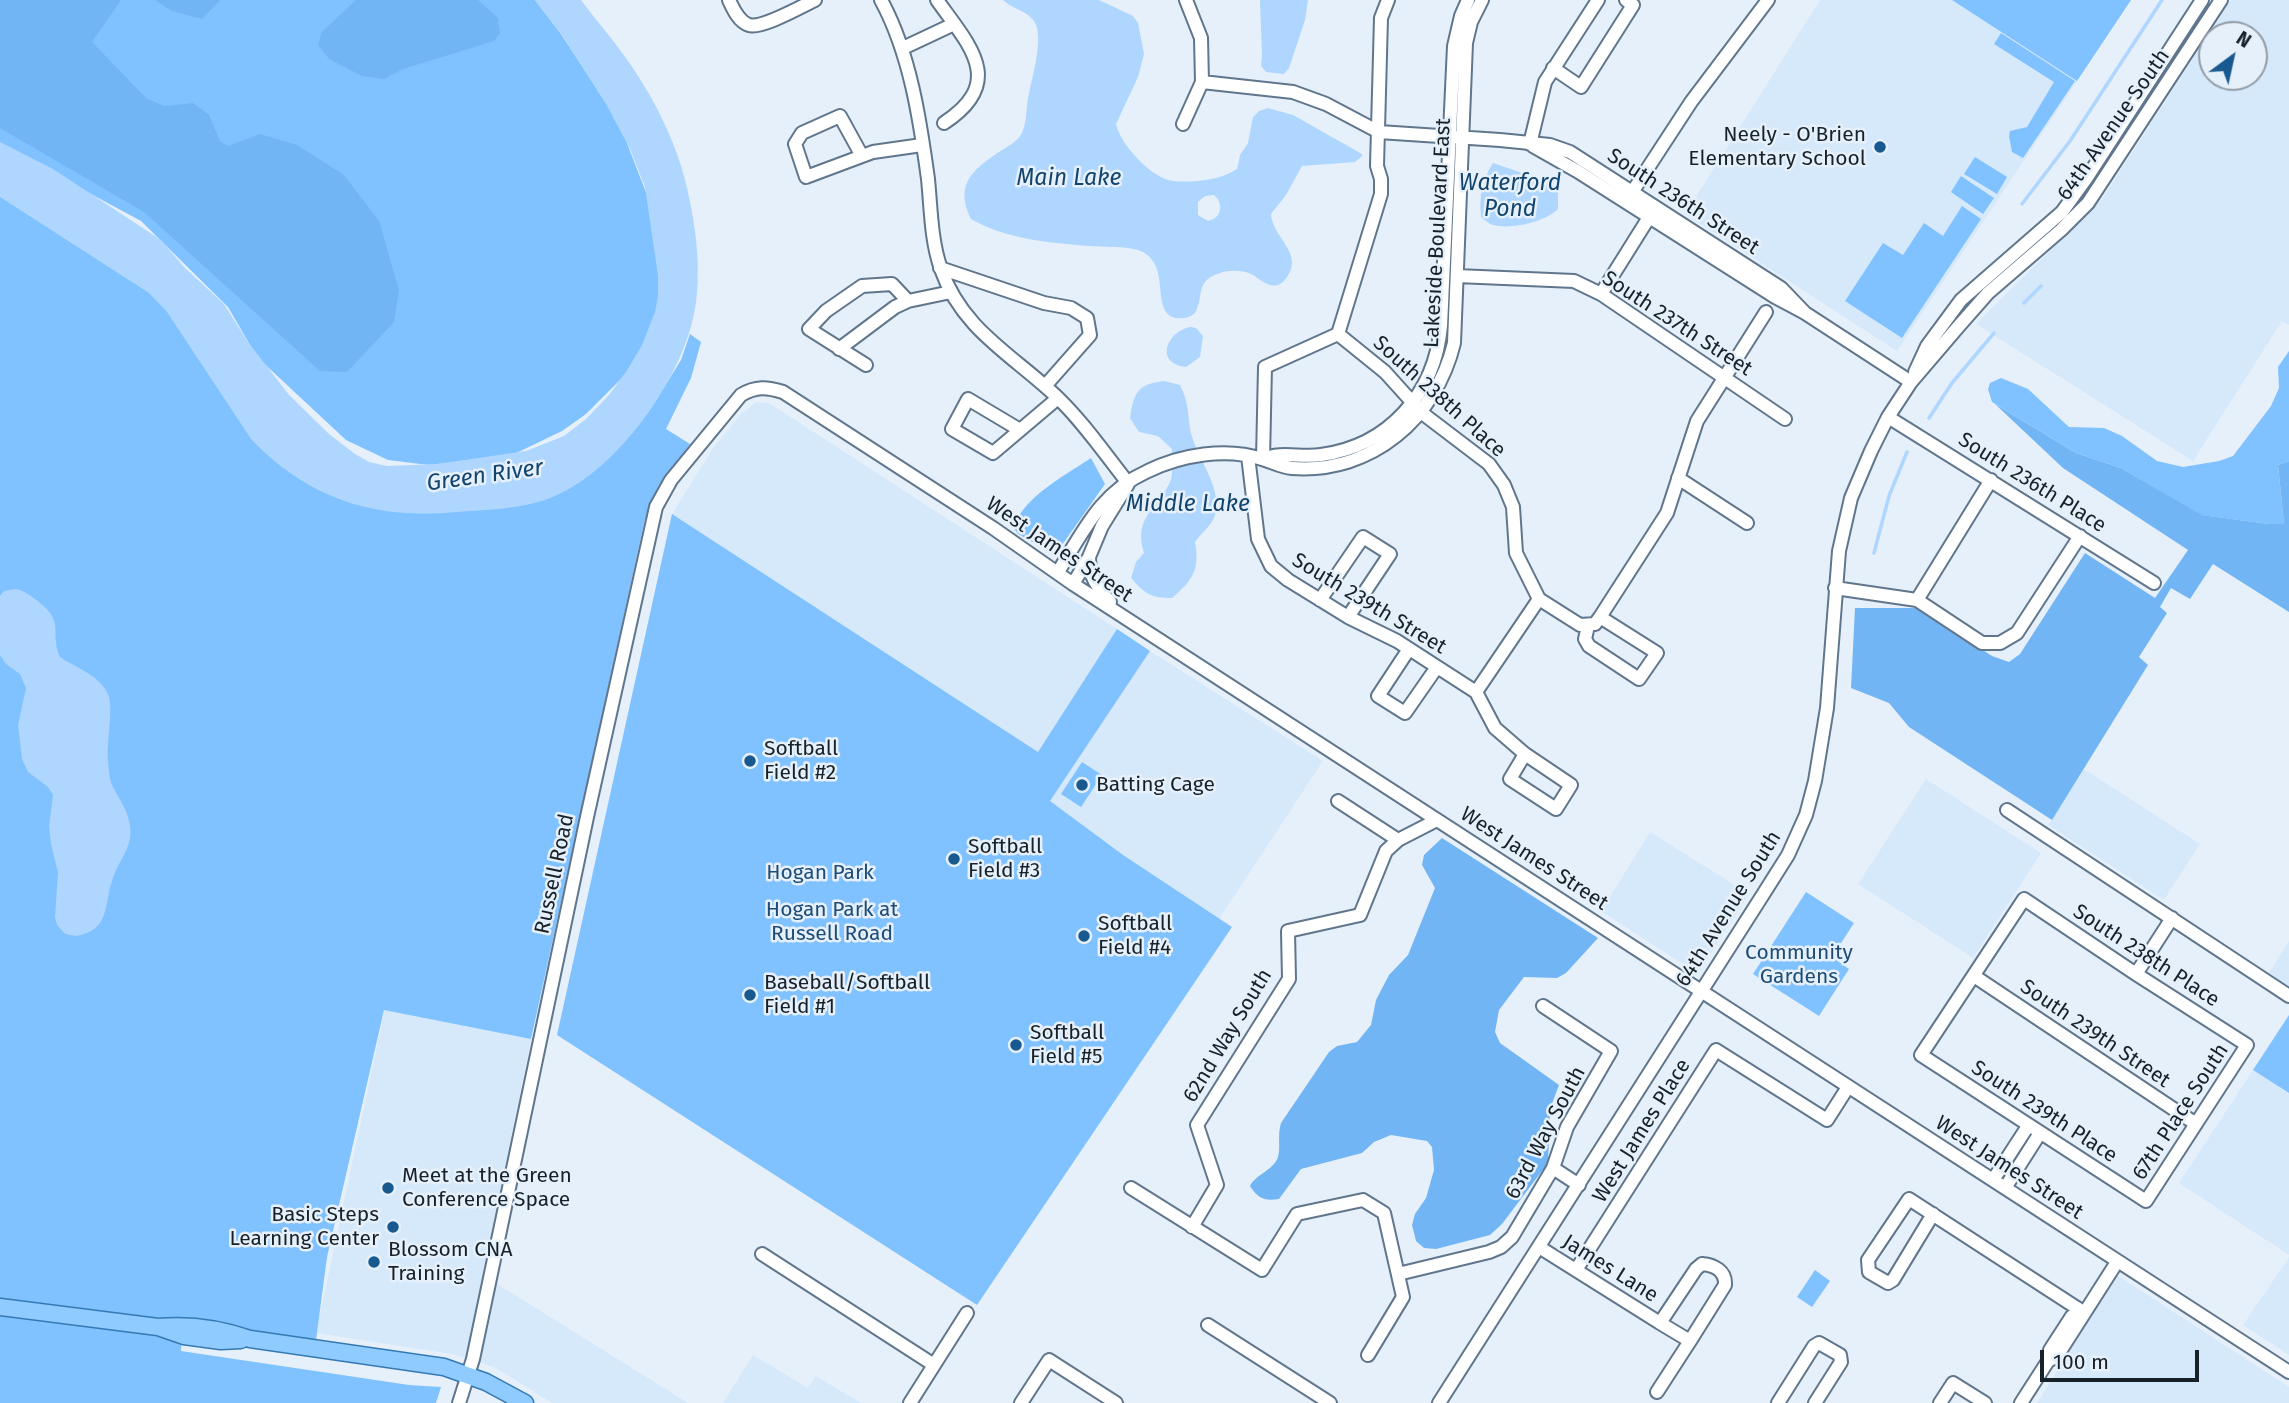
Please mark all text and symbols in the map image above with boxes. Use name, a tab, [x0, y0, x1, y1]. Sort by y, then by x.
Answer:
north arrow	[2198, 21, 2268, 91]
text: N	[2232, 27, 2255, 53]
street label: 64th Avenue South	[2052, 45, 2176, 205]
street label: Lakeside Boulevard East	[1419, 117, 1457, 349]
place label: Neely - O'Brien Elementary School	[1688, 122, 1866, 172]
marker: Neely - O'Brien Elementary School	[1872, 139, 1888, 155]
street label: South 236th Street	[1602, 144, 1764, 260]
water label: Main Lake	[1017, 165, 1121, 193]
water label: Waterford Pond	[1459, 170, 1561, 224]
street label: South 237th Street	[1597, 266, 1757, 382]
street label: South 238th Place	[1368, 331, 1510, 463]
street label: South 236th Place	[1954, 427, 2110, 539]
water label: Green River	[425, 454, 545, 498]
water label: Middle Lake	[1126, 491, 1250, 519]
street label: West James Street	[981, 492, 1137, 608]
street label: South 239th Street	[1287, 548, 1451, 660]
place label: Softball Field #2	[764, 736, 838, 786]
marker: Softball Field #2	[742, 753, 758, 769]
place label: Batting Cage	[1096, 772, 1215, 798]
marker: Batting Cage	[1074, 777, 1090, 793]
street label: West James Street	[1455, 802, 1613, 916]
street label: Russell Road	[530, 812, 580, 936]
street label: 64th Avenue South	[1671, 826, 1787, 992]
place label: Softball Field #3	[968, 834, 1042, 884]
marker: Softball Field #3	[946, 851, 962, 867]
park label: Hogan Park	[766, 860, 874, 886]
park label: Hogan Park at Russell Road	[766, 897, 898, 947]
street label: South 238th Place	[2068, 899, 2224, 1013]
place label: Softball Field #4	[1098, 911, 1172, 961]
marker: Softball Field #4	[1076, 928, 1092, 944]
park label: Community Gardens	[1745, 940, 1853, 990]
street label: 62nd Way South	[1178, 965, 1278, 1107]
place label: Baseball/Softball Field #1	[764, 970, 930, 1020]
street label: South 239th Street	[2015, 975, 2175, 1093]
marker: Baseball/Softball Field #1	[742, 987, 758, 1003]
place label: Softball Field #5	[1030, 1020, 1104, 1070]
marker: Softball Field #5	[1008, 1037, 1024, 1053]
street label: 67th Place South	[2128, 1039, 2234, 1185]
street label: West James Place	[1588, 1054, 1696, 1208]
street label: South 239th Place	[1966, 1055, 2122, 1169]
street label: 63rd Way South	[1500, 1062, 1592, 1204]
street label: West James Street	[1930, 1111, 2088, 1225]
place label: Meet at the Green Conference Space	[402, 1163, 572, 1213]
marker: Meet at the Green Conference Space	[380, 1180, 396, 1196]
place label: Basic Steps Learning Center	[229, 1202, 379, 1252]
marker: Basic Steps Learning Center	[385, 1219, 401, 1235]
street label: James Lane	[1558, 1230, 1662, 1308]
place label: Blossom CNA Training	[388, 1237, 512, 1287]
marker: Blossom CNA Training	[366, 1254, 382, 1270]
scale bar	[2044, 1336, 2203, 1380]
text: 100 m	[2053, 1349, 2109, 1375]

